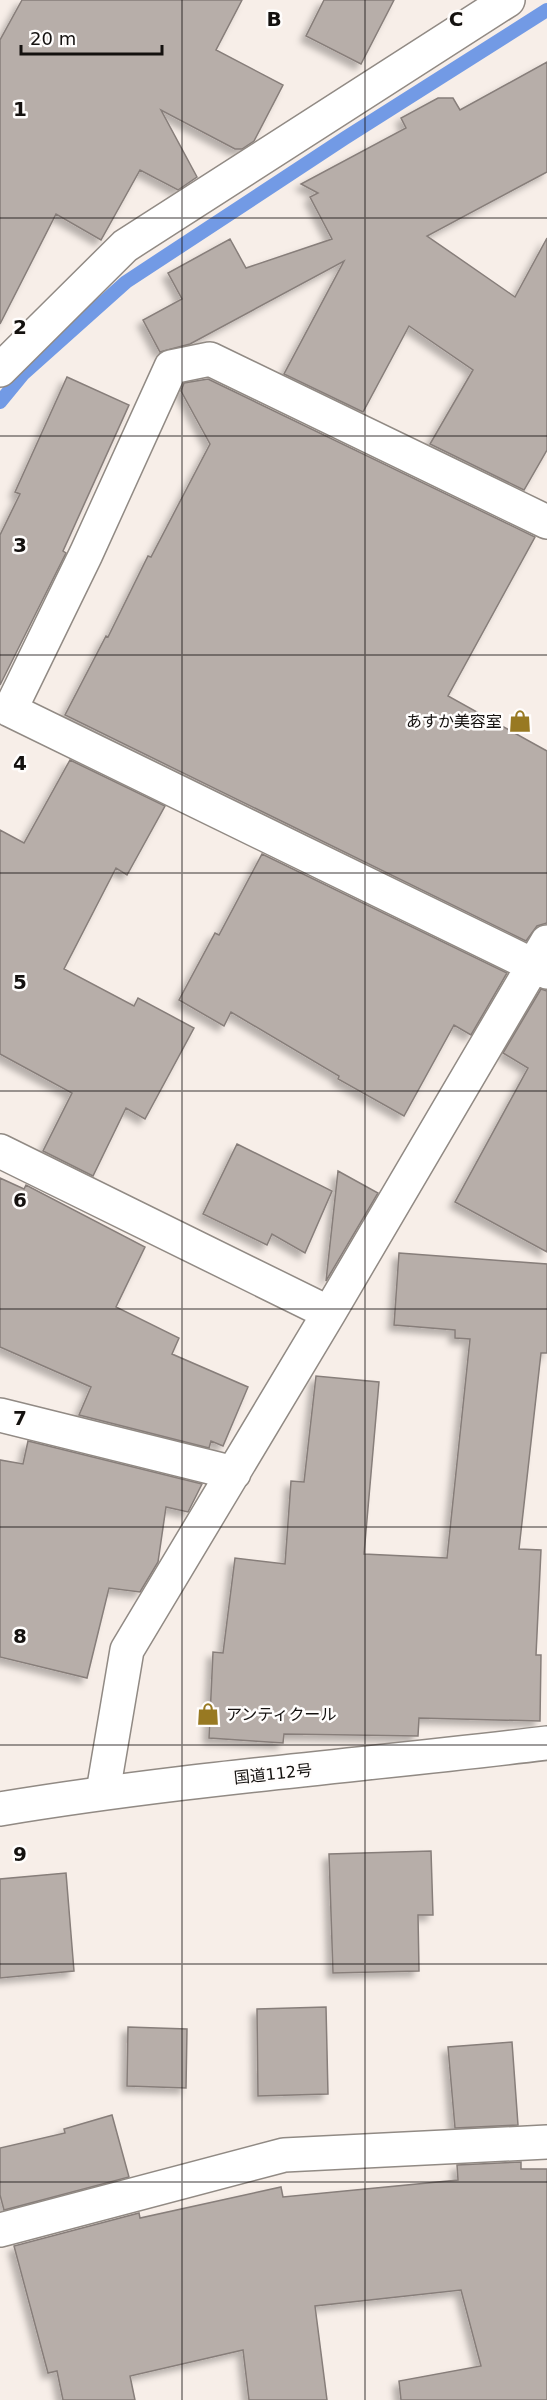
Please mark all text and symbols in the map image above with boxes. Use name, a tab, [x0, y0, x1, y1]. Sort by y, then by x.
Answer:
text: B	[266, 7, 282, 31]
text: C	[449, 7, 463, 31]
scale bar	[21, 18, 162, 56]
text: 20 m	[30, 28, 76, 49]
text: 1	[13, 97, 27, 121]
text: 2	[13, 315, 27, 339]
text: 3	[13, 533, 27, 557]
shop icon: あすか美容室	[507, 708, 533, 734]
place label: あすか美容室	[406, 712, 502, 731]
text: 4	[13, 751, 27, 775]
text: 5	[13, 970, 27, 994]
text: 6	[13, 1188, 27, 1212]
text: 7	[13, 1406, 27, 1430]
text: 8	[13, 1624, 27, 1648]
shop icon: アンティクール	[195, 1701, 221, 1727]
place label: アンティクール	[226, 1705, 336, 1724]
street label: 国道112号	[233, 1760, 313, 1788]
text: 9	[13, 1842, 27, 1866]

